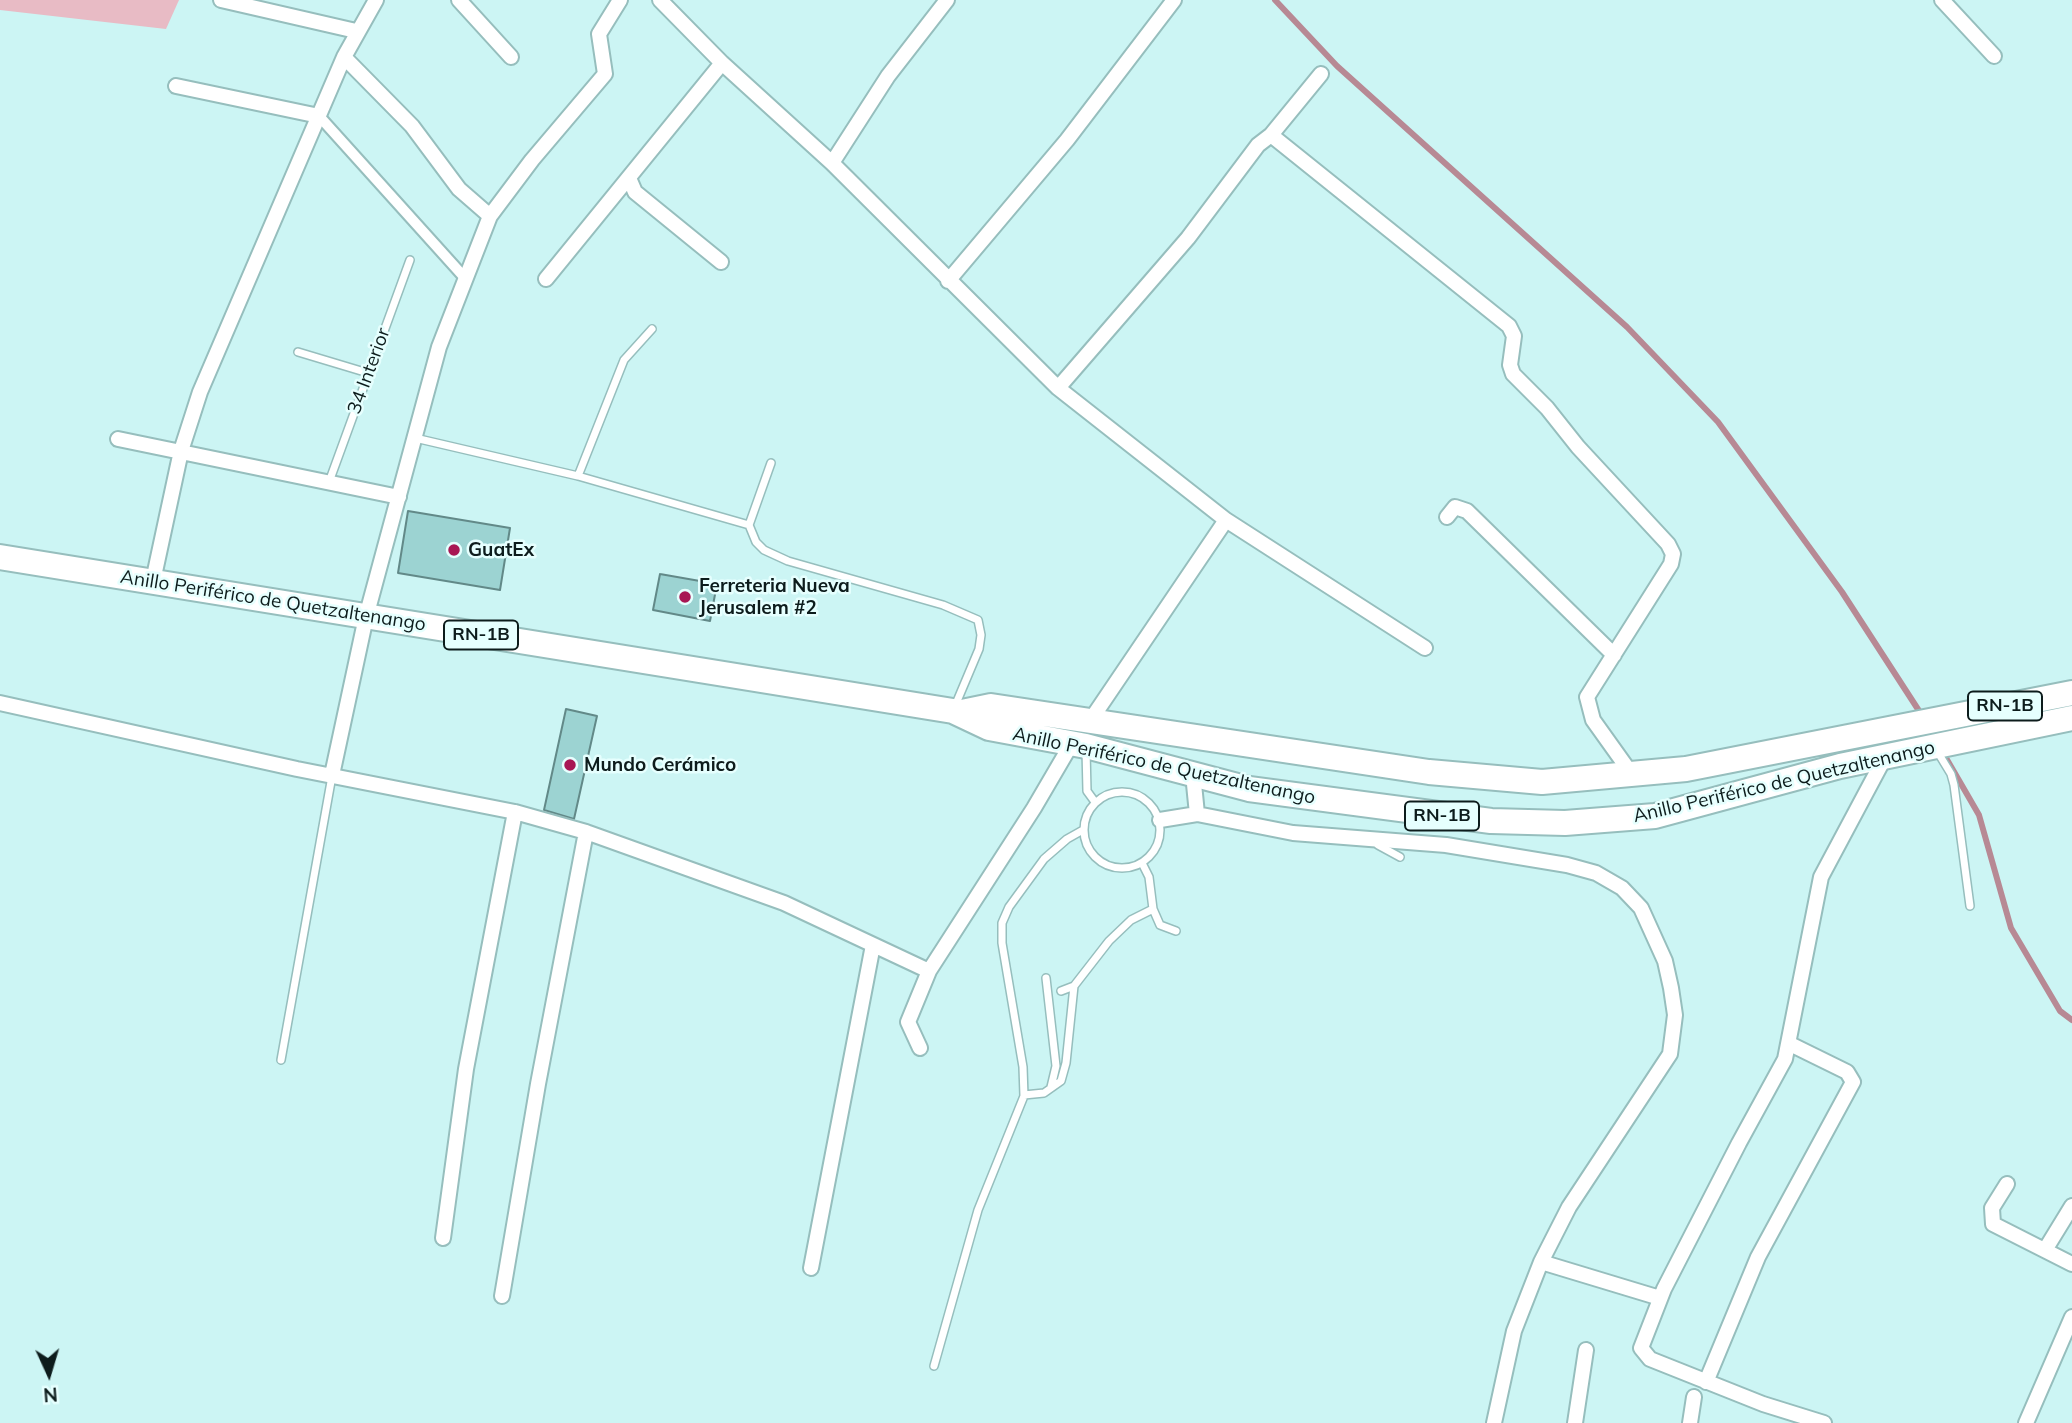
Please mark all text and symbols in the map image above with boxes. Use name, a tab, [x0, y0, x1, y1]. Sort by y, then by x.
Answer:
street label: 34 Interior	[343, 325, 395, 417]
place label: GuatEx	[468, 539, 534, 561]
marker: GuatEx	[446, 542, 462, 558]
street label: Anillo Periférico de Quetzaltenango	[119, 566, 427, 636]
place label: Ferreteria Nueva Jerusalem #2	[699, 575, 850, 619]
marker: Ferreteria Nueva Jerusalem #2	[677, 589, 693, 605]
road number: RN-1B	[444, 620, 518, 650]
road number: RN-1B	[1968, 692, 2042, 720]
street label: Anillo Periférico de Quetzaltenango	[1011, 723, 1317, 809]
street label: Anillo Periférico de Quetzaltenango	[1631, 736, 1937, 828]
place label: Mundo Cerámico	[584, 754, 736, 776]
marker: Mundo Cerámico	[562, 757, 578, 773]
road number: RN-1B	[1405, 802, 1479, 830]
north arrow	[14, 1339, 84, 1409]
text: N	[42, 1382, 58, 1407]

